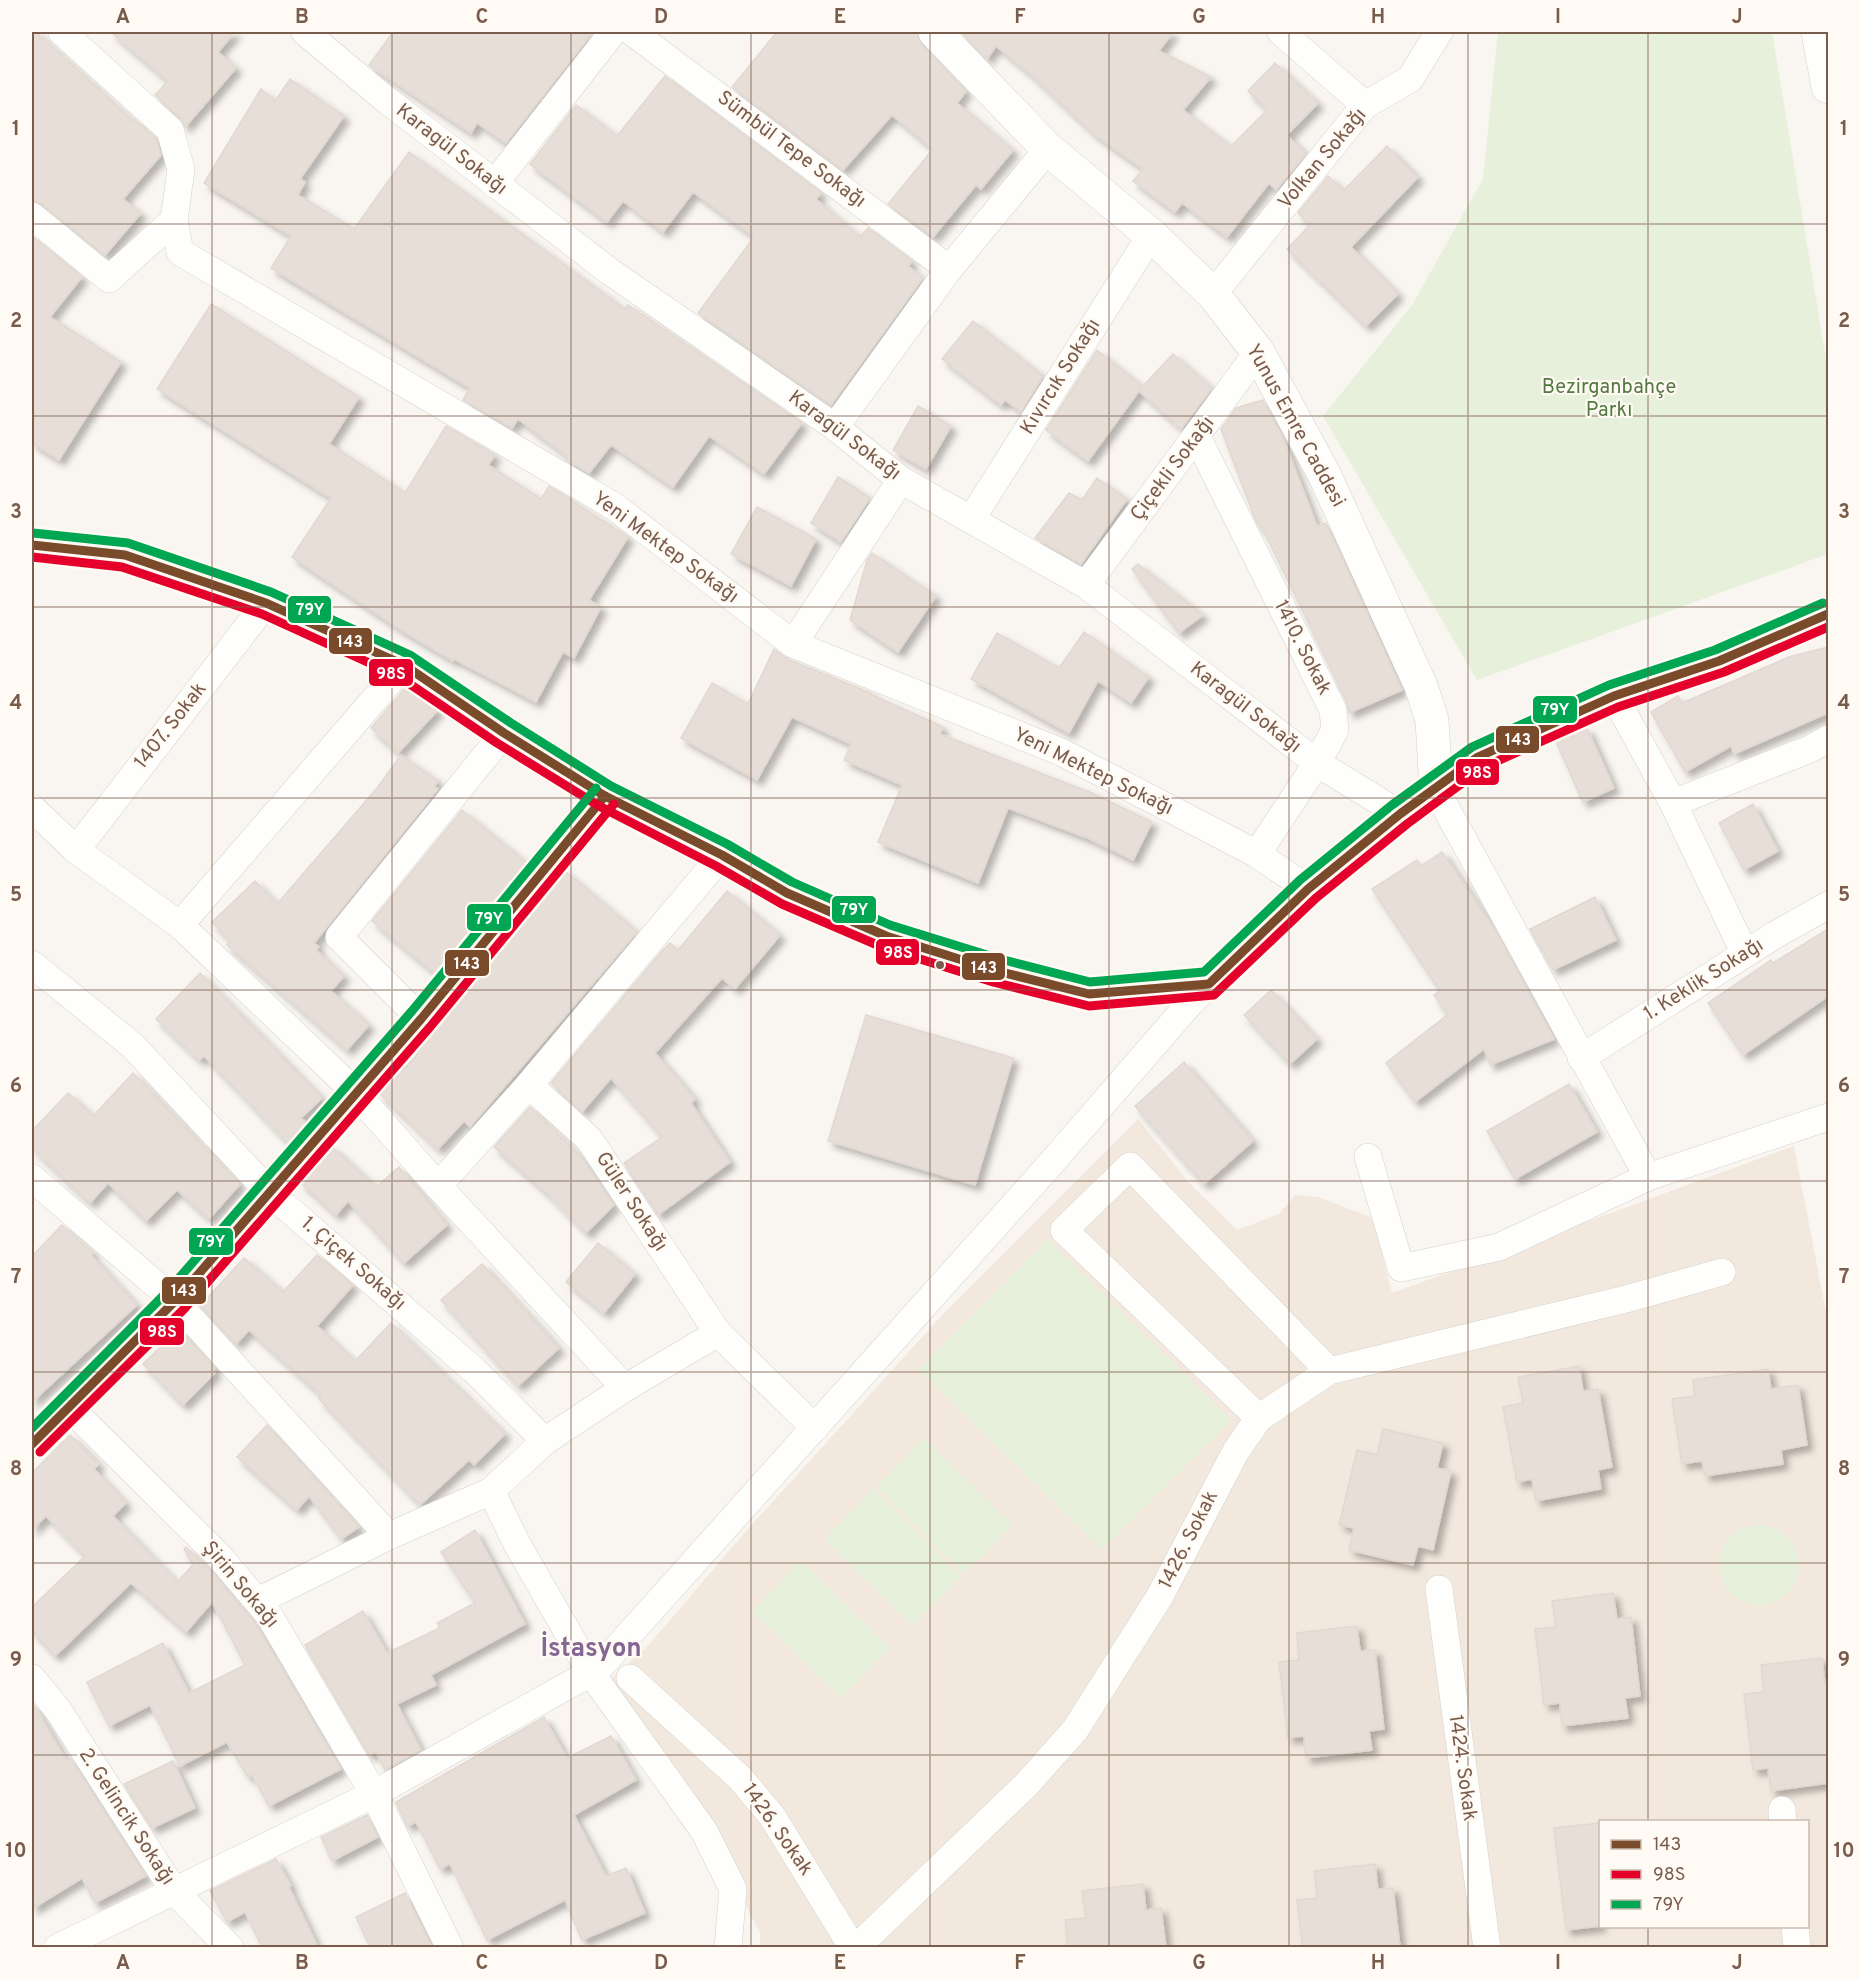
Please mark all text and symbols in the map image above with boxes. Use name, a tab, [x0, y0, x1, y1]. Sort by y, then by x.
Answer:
text: A	[116, 5, 130, 31]
text: B	[295, 5, 309, 31]
text: C	[476, 5, 488, 31]
text: D	[654, 5, 668, 31]
text: E	[834, 5, 846, 31]
text: F	[1014, 5, 1026, 31]
text: G	[1192, 5, 1206, 31]
text: H	[1371, 5, 1385, 31]
text: I	[1555, 5, 1561, 31]
text: J	[1731, 5, 1743, 31]
street label: Sümbül Tepe Sokağı	[711, 85, 871, 215]
street label: Karagül Sokağı	[390, 98, 512, 202]
street label: Volkan Sokağı	[1273, 103, 1373, 215]
text: 1	[12, 117, 20, 143]
text: 1	[1840, 117, 1848, 143]
text: 2	[10, 309, 22, 335]
text: 2	[1838, 309, 1850, 335]
street label: Kıvırcık Sokağı	[1015, 314, 1107, 440]
street label: Yunus Emre Caddesi	[1239, 340, 1351, 512]
park label: Bezirganbahçe Parkı	[1542, 375, 1676, 424]
street label: Karagül Sokağı	[782, 385, 906, 487]
street label: Çiçekli Sokağı	[1125, 411, 1221, 527]
street label: Yeni Mektep Sokağı	[587, 486, 743, 610]
text: 3	[10, 500, 22, 526]
text: 3	[1838, 500, 1850, 526]
line badge: 79Y	[287, 595, 332, 624]
street label: 1410. Sokak	[1267, 596, 1337, 700]
text: 79Y	[296, 601, 324, 621]
line badge: 143	[328, 627, 373, 655]
text: 143	[337, 633, 363, 653]
street label: Karagül Sokağı	[1184, 656, 1306, 760]
line badge: 98S	[368, 658, 414, 687]
text: 98S	[376, 665, 406, 685]
street label: 1407. Sokak	[129, 677, 213, 775]
text: 4	[10, 691, 22, 717]
text: 4	[1838, 691, 1850, 717]
line badge: 79Y	[1532, 695, 1578, 724]
text: 79Y	[1541, 701, 1569, 721]
street label: Yeni Mektep Sokağı	[1009, 722, 1177, 822]
line badge: 143	[1495, 725, 1540, 754]
text: 143	[1505, 731, 1531, 751]
line badge: 98S	[1455, 758, 1500, 786]
text: 98S	[1462, 764, 1492, 784]
text: 5	[10, 883, 22, 909]
text: 5	[1838, 883, 1850, 909]
line badge: 79Y	[831, 895, 877, 924]
text: 79Y	[840, 901, 868, 921]
line badge: 79Y	[466, 903, 512, 932]
text: 79Y	[475, 910, 503, 930]
street label: 1. Keklik Sokağı	[1639, 933, 1769, 1027]
line badge: 98S	[875, 938, 920, 966]
text: 98S	[883, 944, 913, 964]
line badge: 143	[444, 949, 490, 977]
line badge: 143	[961, 952, 1006, 981]
text: 143	[454, 955, 480, 975]
unlabelled marker	[934, 959, 946, 971]
text: 143	[971, 959, 997, 979]
text: 6	[10, 1074, 22, 1100]
text: 6	[1838, 1074, 1850, 1100]
street label: Güler Sokağı	[589, 1147, 673, 1257]
street label: 1. Çiçek Sokağı	[295, 1211, 411, 1317]
line badge: 79Y	[188, 1227, 234, 1256]
text: 79Y	[197, 1233, 225, 1253]
text: 7	[11, 1265, 21, 1291]
text: 7	[1839, 1265, 1849, 1291]
line badge: 143	[161, 1276, 207, 1305]
text: 143	[171, 1282, 197, 1302]
line badge: 98S	[139, 1317, 185, 1346]
text: 98S	[147, 1323, 177, 1343]
text: 8	[10, 1457, 22, 1483]
text: 8	[1838, 1457, 1850, 1483]
street label: 1426. Sokak	[1153, 1486, 1225, 1594]
street label: Şirin Sokağı	[196, 1536, 284, 1634]
district label: İstasyon	[540, 1631, 642, 1666]
text: 9	[10, 1648, 22, 1674]
text: 9	[1838, 1648, 1850, 1674]
street label: 1424. Sokak	[1442, 1713, 1482, 1823]
street label: 2. Gelincik Sokağı	[72, 1743, 180, 1891]
street label: 1426. Sokak	[736, 1779, 818, 1881]
legend	[1599, 1820, 1809, 1928]
text: 143	[1653, 1834, 1681, 1857]
text: 10	[5, 1839, 27, 1865]
text: 10	[1833, 1839, 1855, 1865]
text: 98S	[1653, 1864, 1686, 1887]
text: 79Y	[1653, 1894, 1684, 1917]
text: A	[116, 1951, 130, 1977]
text: B	[295, 1951, 309, 1977]
text: C	[476, 1951, 488, 1977]
text: D	[654, 1951, 668, 1977]
text: E	[834, 1951, 846, 1977]
text: F	[1014, 1951, 1026, 1977]
text: G	[1192, 1951, 1206, 1977]
text: H	[1371, 1951, 1385, 1977]
text: I	[1555, 1951, 1561, 1977]
text: J	[1731, 1951, 1743, 1977]

